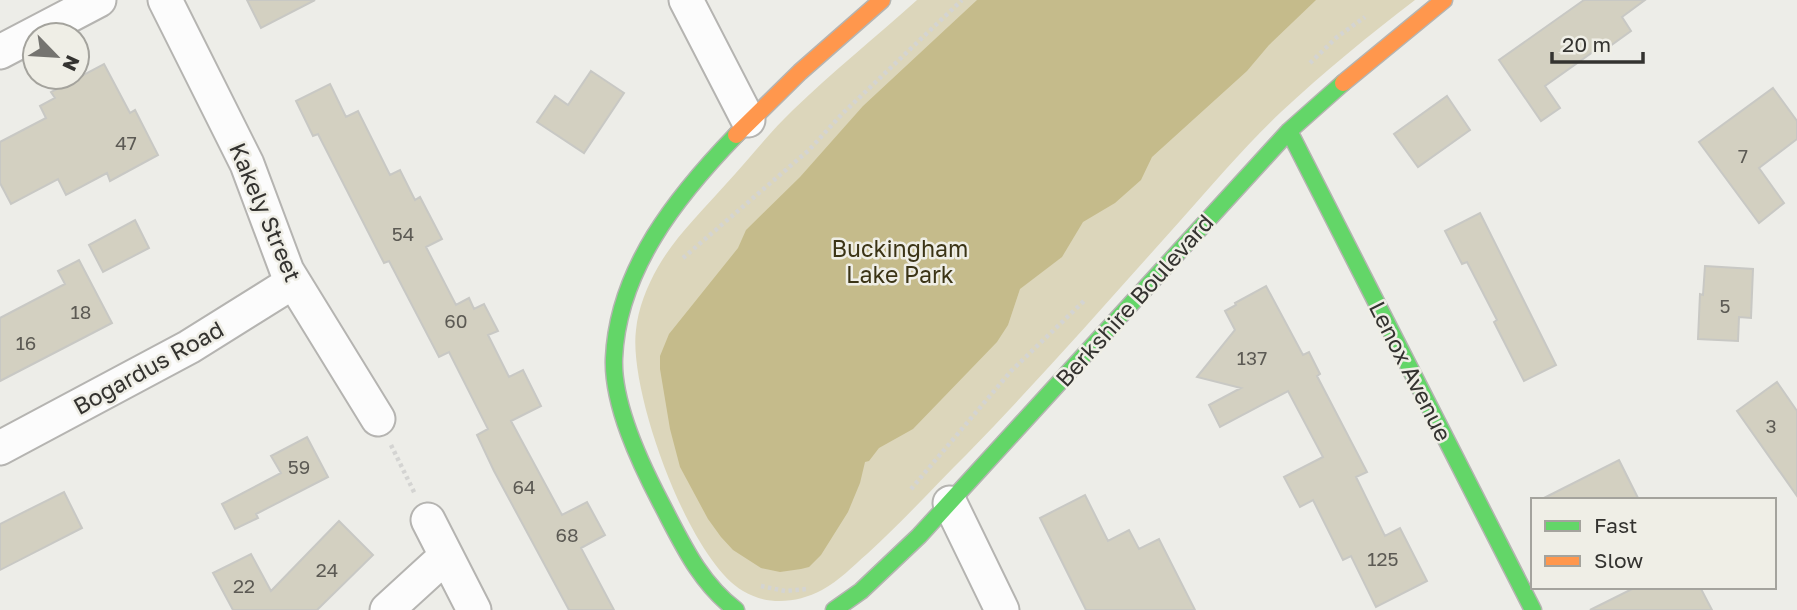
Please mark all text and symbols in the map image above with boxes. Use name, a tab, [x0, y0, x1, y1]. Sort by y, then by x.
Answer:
north arrow	[21, 21, 91, 91]
scale bar	[1552, 21, 1643, 65]
text: 20 m	[1562, 31, 1611, 57]
text: N	[58, 52, 85, 75]
house number: 47	[115, 131, 137, 154]
street label: Kakely Street	[224, 138, 308, 286]
house number: 7	[1738, 144, 1748, 167]
street label: Berkshire Boulevard	[1049, 208, 1219, 392]
house number: 54	[392, 222, 414, 245]
park label: Buckingham Lake Park	[832, 234, 968, 288]
house number: 5	[1719, 294, 1731, 317]
street label: Lenox Avenue	[1364, 296, 1458, 446]
house number: 18	[71, 300, 91, 323]
house number: 60	[444, 309, 468, 332]
street label: Bogardus Road	[68, 314, 228, 420]
house number: 16	[16, 331, 36, 354]
house number: 137	[1237, 346, 1267, 369]
house number: 3	[1765, 414, 1777, 437]
house number: 59	[288, 455, 310, 478]
house number: 64	[512, 475, 536, 498]
legend	[1531, 498, 1776, 589]
text: Fast	[1594, 512, 1637, 538]
house number: 68	[555, 523, 579, 546]
house number: 125	[1367, 547, 1399, 570]
text: Slow	[1594, 547, 1643, 573]
house number: 24	[316, 558, 338, 581]
house number: 22	[233, 574, 255, 597]

